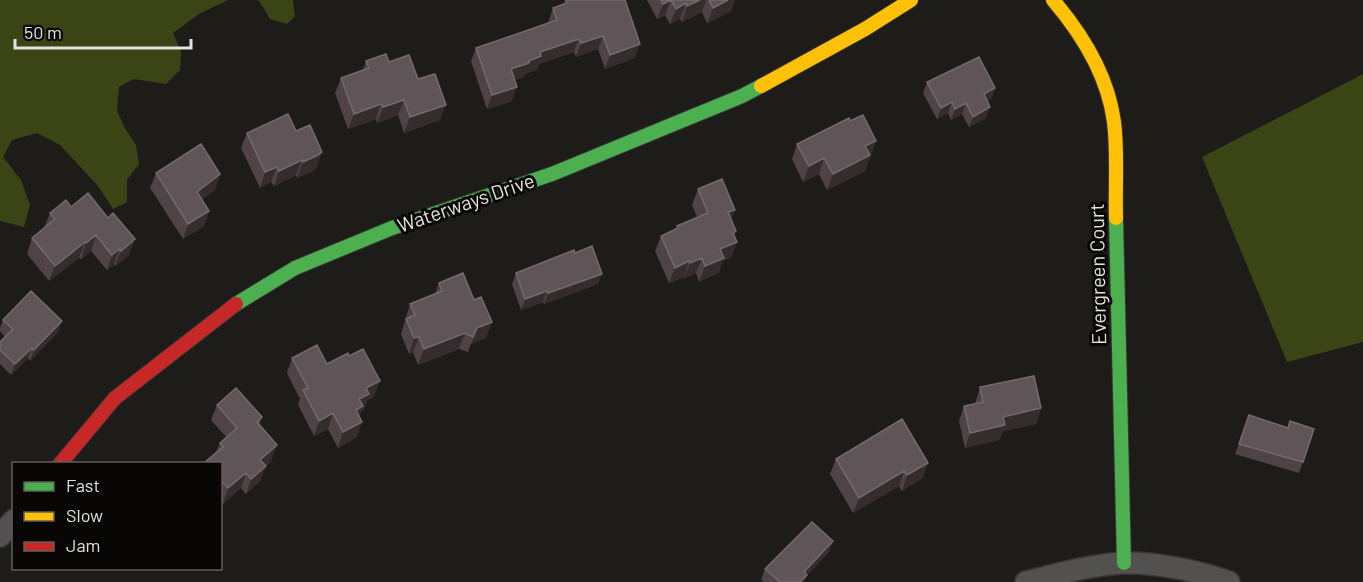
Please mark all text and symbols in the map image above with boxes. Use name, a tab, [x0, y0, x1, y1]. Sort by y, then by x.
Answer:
scale bar	[15, 12, 190, 50]
text: 50 m	[24, 21, 62, 43]
street label: Waterways Drive	[394, 167, 537, 237]
street label: Evergreen Court	[1084, 203, 1110, 345]
legend	[12, 462, 222, 570]
text: Fast	[66, 474, 100, 496]
text: Slow	[66, 504, 103, 526]
text: Jam	[66, 534, 100, 556]

